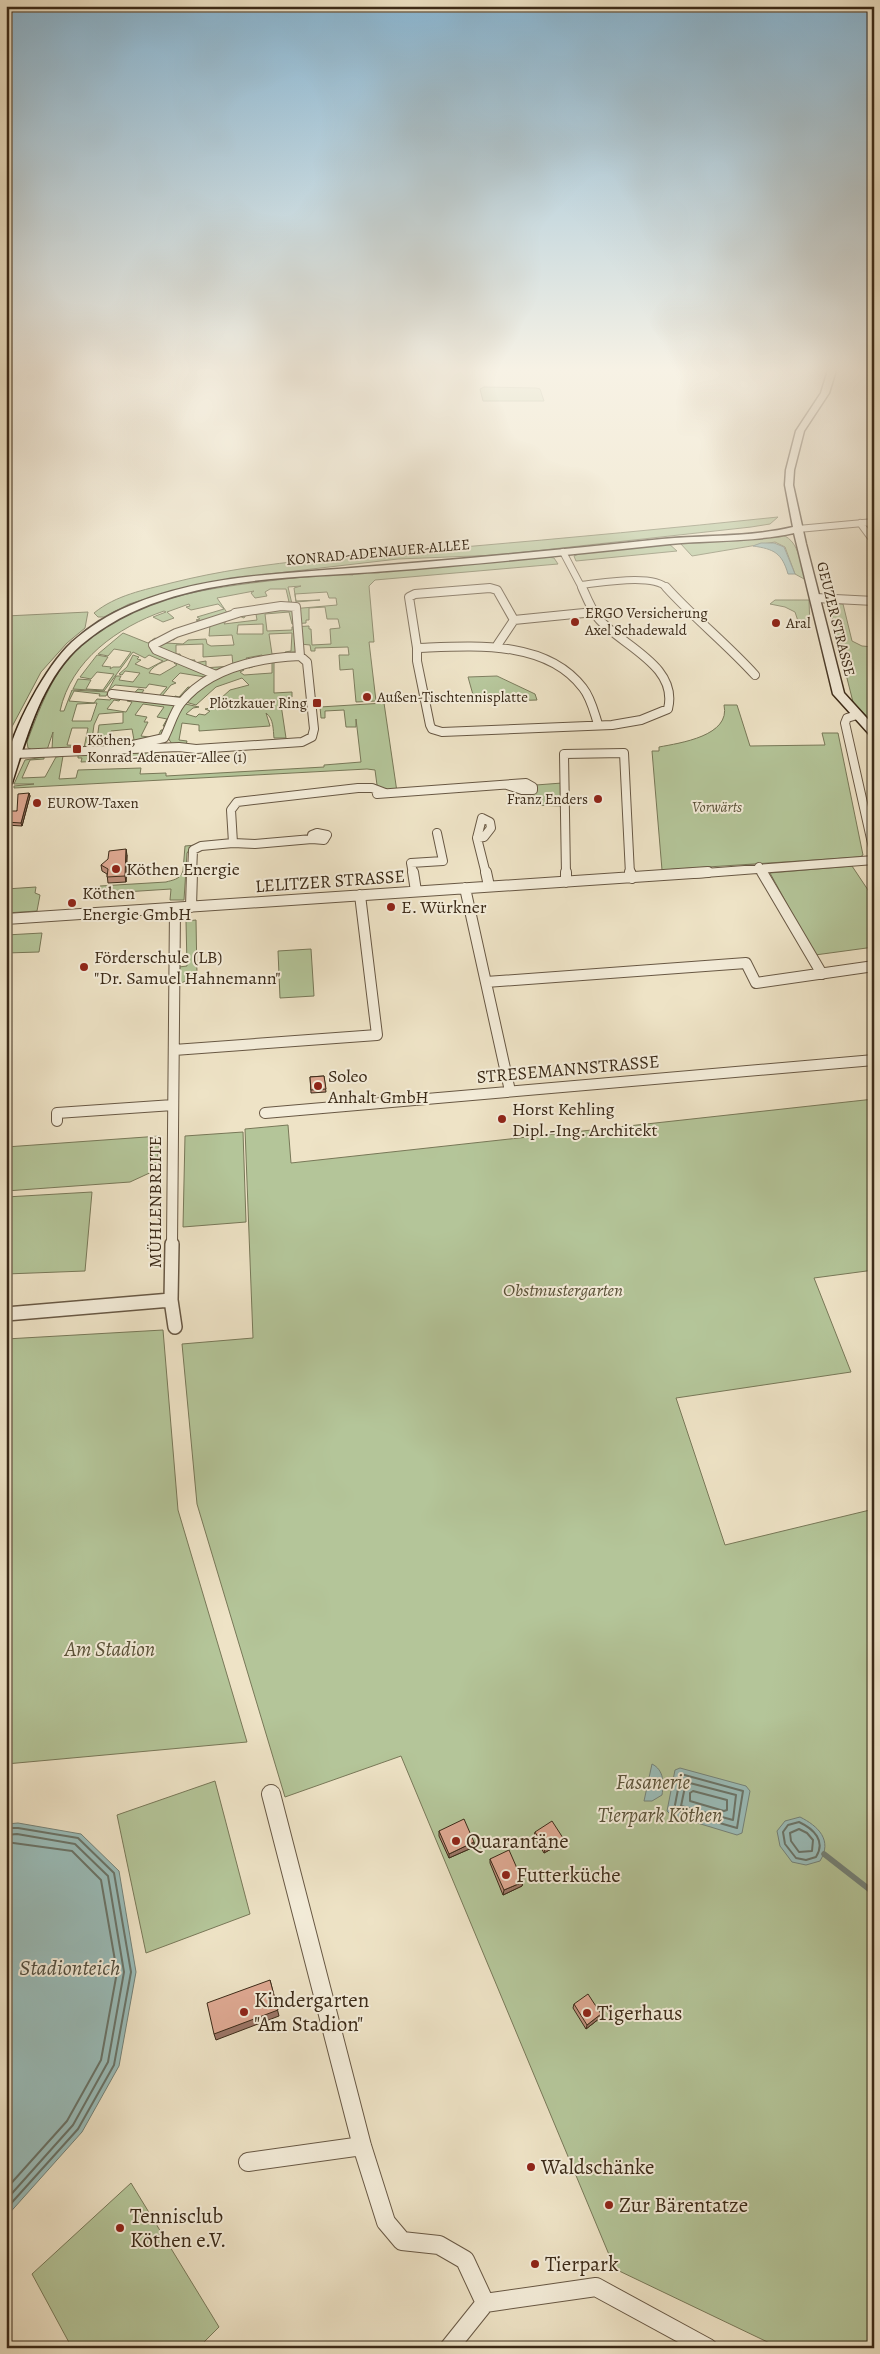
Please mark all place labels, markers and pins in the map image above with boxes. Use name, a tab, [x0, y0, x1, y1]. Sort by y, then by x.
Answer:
place label: ERGO Versicherung Axel Schadewald	[584, 603, 708, 640]
place label: Aral	[785, 613, 811, 633]
marker: ERGO Versicherung Axel Schadewald	[569, 616, 581, 628]
marker: Aral	[770, 617, 782, 629]
place label: Außen-Tischtennisplatte	[376, 687, 528, 707]
marker: Außen-Tischtennisplatte	[361, 691, 373, 703]
place label: Plötzkauer Ring	[209, 693, 307, 713]
marker: Plötzkauer Ring	[311, 697, 323, 709]
place label: Köthen, Konrad-Adenauer-Allee (1)	[87, 730, 247, 767]
marker: Köthen, Konrad-Adenauer-Allee (1)	[71, 743, 83, 755]
place label: Franz Enders	[507, 789, 588, 809]
place label: EUROW-Taxen	[47, 793, 139, 813]
marker: Franz Enders	[592, 793, 604, 805]
marker: EUROW-Taxen	[31, 797, 43, 809]
place label: Köthen Energie	[126, 857, 240, 881]
marker: Köthen Energie	[110, 863, 122, 875]
place label: Köthen Energie GmbH	[82, 881, 192, 926]
place label: E. Würkner	[401, 895, 487, 919]
marker: Köthen Energie GmbH	[66, 897, 78, 909]
marker: E. Würkner	[385, 901, 397, 913]
place label: Förderschule (LB) "Dr. Samuel Hahnemann"	[94, 945, 281, 990]
marker: Förderschule (LB) "Dr. Samuel Hahnemann"	[78, 961, 90, 973]
place label: Soleo Anhalt GmbH	[327, 1064, 429, 1109]
marker: Soleo Anhalt GmbH	[312, 1080, 324, 1092]
place label: Horst Kehling Dipl.-Ing. Architekt	[512, 1097, 657, 1142]
marker: Horst Kehling Dipl.-Ing. Architekt	[496, 1113, 508, 1125]
place label: Quarantäne	[466, 1827, 569, 1855]
marker: Quarantäne	[450, 1835, 462, 1847]
place label: Futterküche	[516, 1861, 621, 1889]
marker: Futterküche	[500, 1869, 512, 1881]
place label: Kindergarten "Am Stadion"	[254, 1986, 369, 2038]
place label: Tigerhaus	[597, 1999, 683, 2027]
marker: Kindergarten "Am Stadion"	[238, 2006, 250, 2018]
marker: Tigerhaus	[581, 2007, 593, 2019]
place label: Waldschänke	[540, 2153, 654, 2181]
marker: Waldschänke	[525, 2161, 537, 2173]
place label: Zur Bärentatze	[619, 2191, 748, 2219]
marker: Zur Bärentatze	[603, 2199, 615, 2211]
place label: Tennisclub Köthen e.V.	[130, 2202, 226, 2254]
marker: Tennisclub Köthen e.V.	[114, 2222, 126, 2234]
place label: Tierpark	[545, 2250, 619, 2278]
marker: Tierpark	[529, 2258, 541, 2270]

